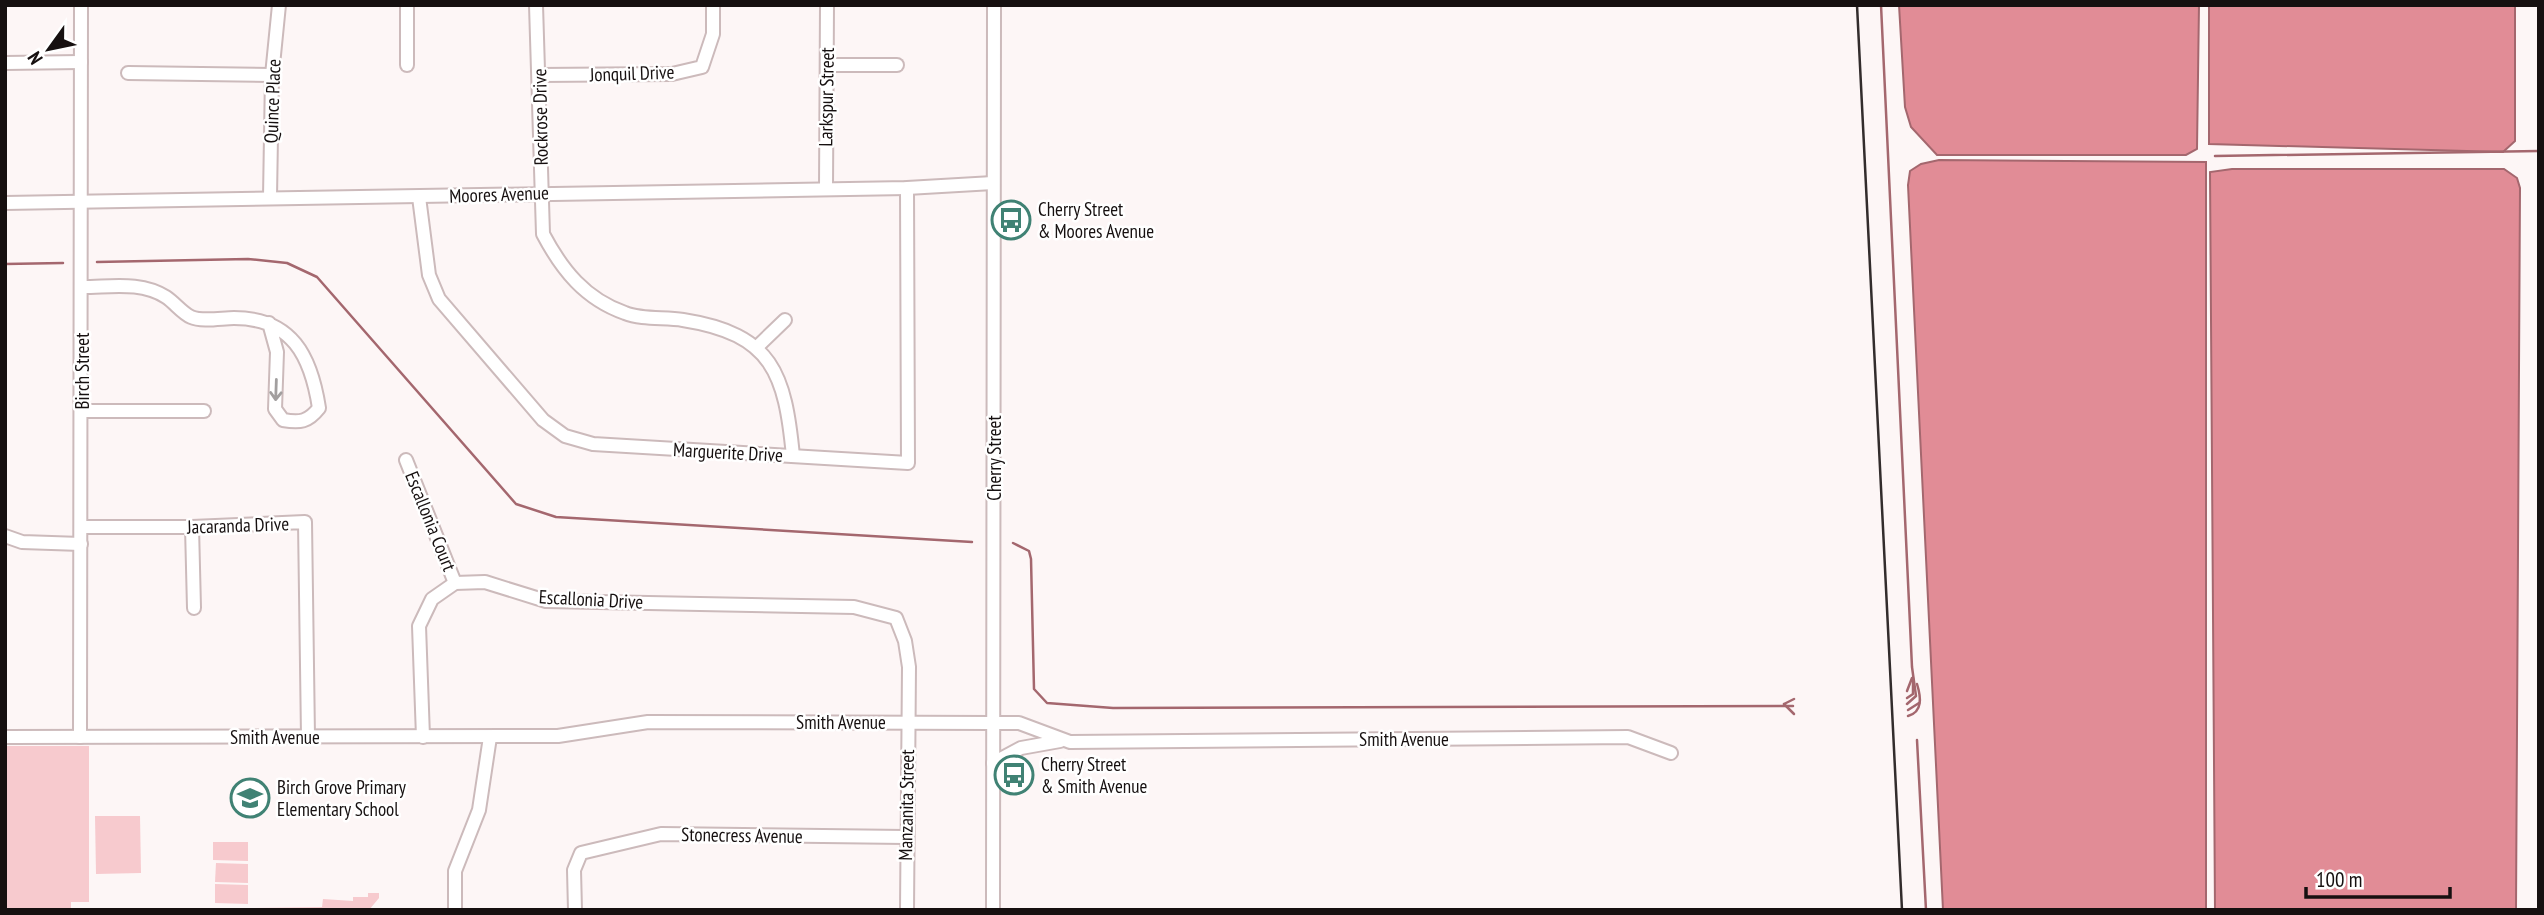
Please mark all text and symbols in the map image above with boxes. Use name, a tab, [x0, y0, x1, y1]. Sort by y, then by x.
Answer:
north arrow	[14, 14, 84, 84]
street label: Larkspur Street	[813, 46, 839, 147]
text: N	[22, 47, 48, 69]
street label: Quince Place	[259, 58, 285, 144]
street label: Jonquil Drive	[588, 60, 675, 87]
street label: Rockrose Drive	[527, 68, 553, 166]
street label: Moores Avenue	[449, 180, 549, 208]
place label: Cherry Street & Moores Avenue	[1038, 197, 1154, 243]
bus stop icon: Cherry Street & Moores Avenue	[990, 199, 1032, 241]
street label: Birch Street	[70, 332, 94, 409]
one-way arrow	[269, 378, 283, 401]
street label: Cherry Street	[982, 415, 1006, 501]
street label: Marguerite Drive	[672, 437, 784, 467]
street label: Escallonia Court	[400, 468, 462, 575]
street label: Jacaranda Drive	[186, 511, 290, 539]
street label: Escallonia Drive	[538, 584, 644, 614]
street label: Smith Avenue	[796, 710, 886, 734]
street label: Smith Avenue	[230, 725, 320, 749]
street label: Smith Avenue	[1359, 727, 1449, 751]
street label: Manzanita Street	[893, 748, 919, 861]
place label: Cherry Street & Smith Avenue	[1041, 752, 1147, 798]
bus stop icon: Cherry Street & Smith Avenue	[993, 754, 1035, 796]
place label: Birch Grove Primary Elementary School	[277, 775, 407, 821]
school or university icon: Birch Grove Primary Elementary School	[229, 777, 271, 819]
street label: Stonecress Avenue	[681, 822, 803, 848]
scale bar	[2306, 856, 2450, 900]
text: 100 m	[2316, 866, 2362, 893]

